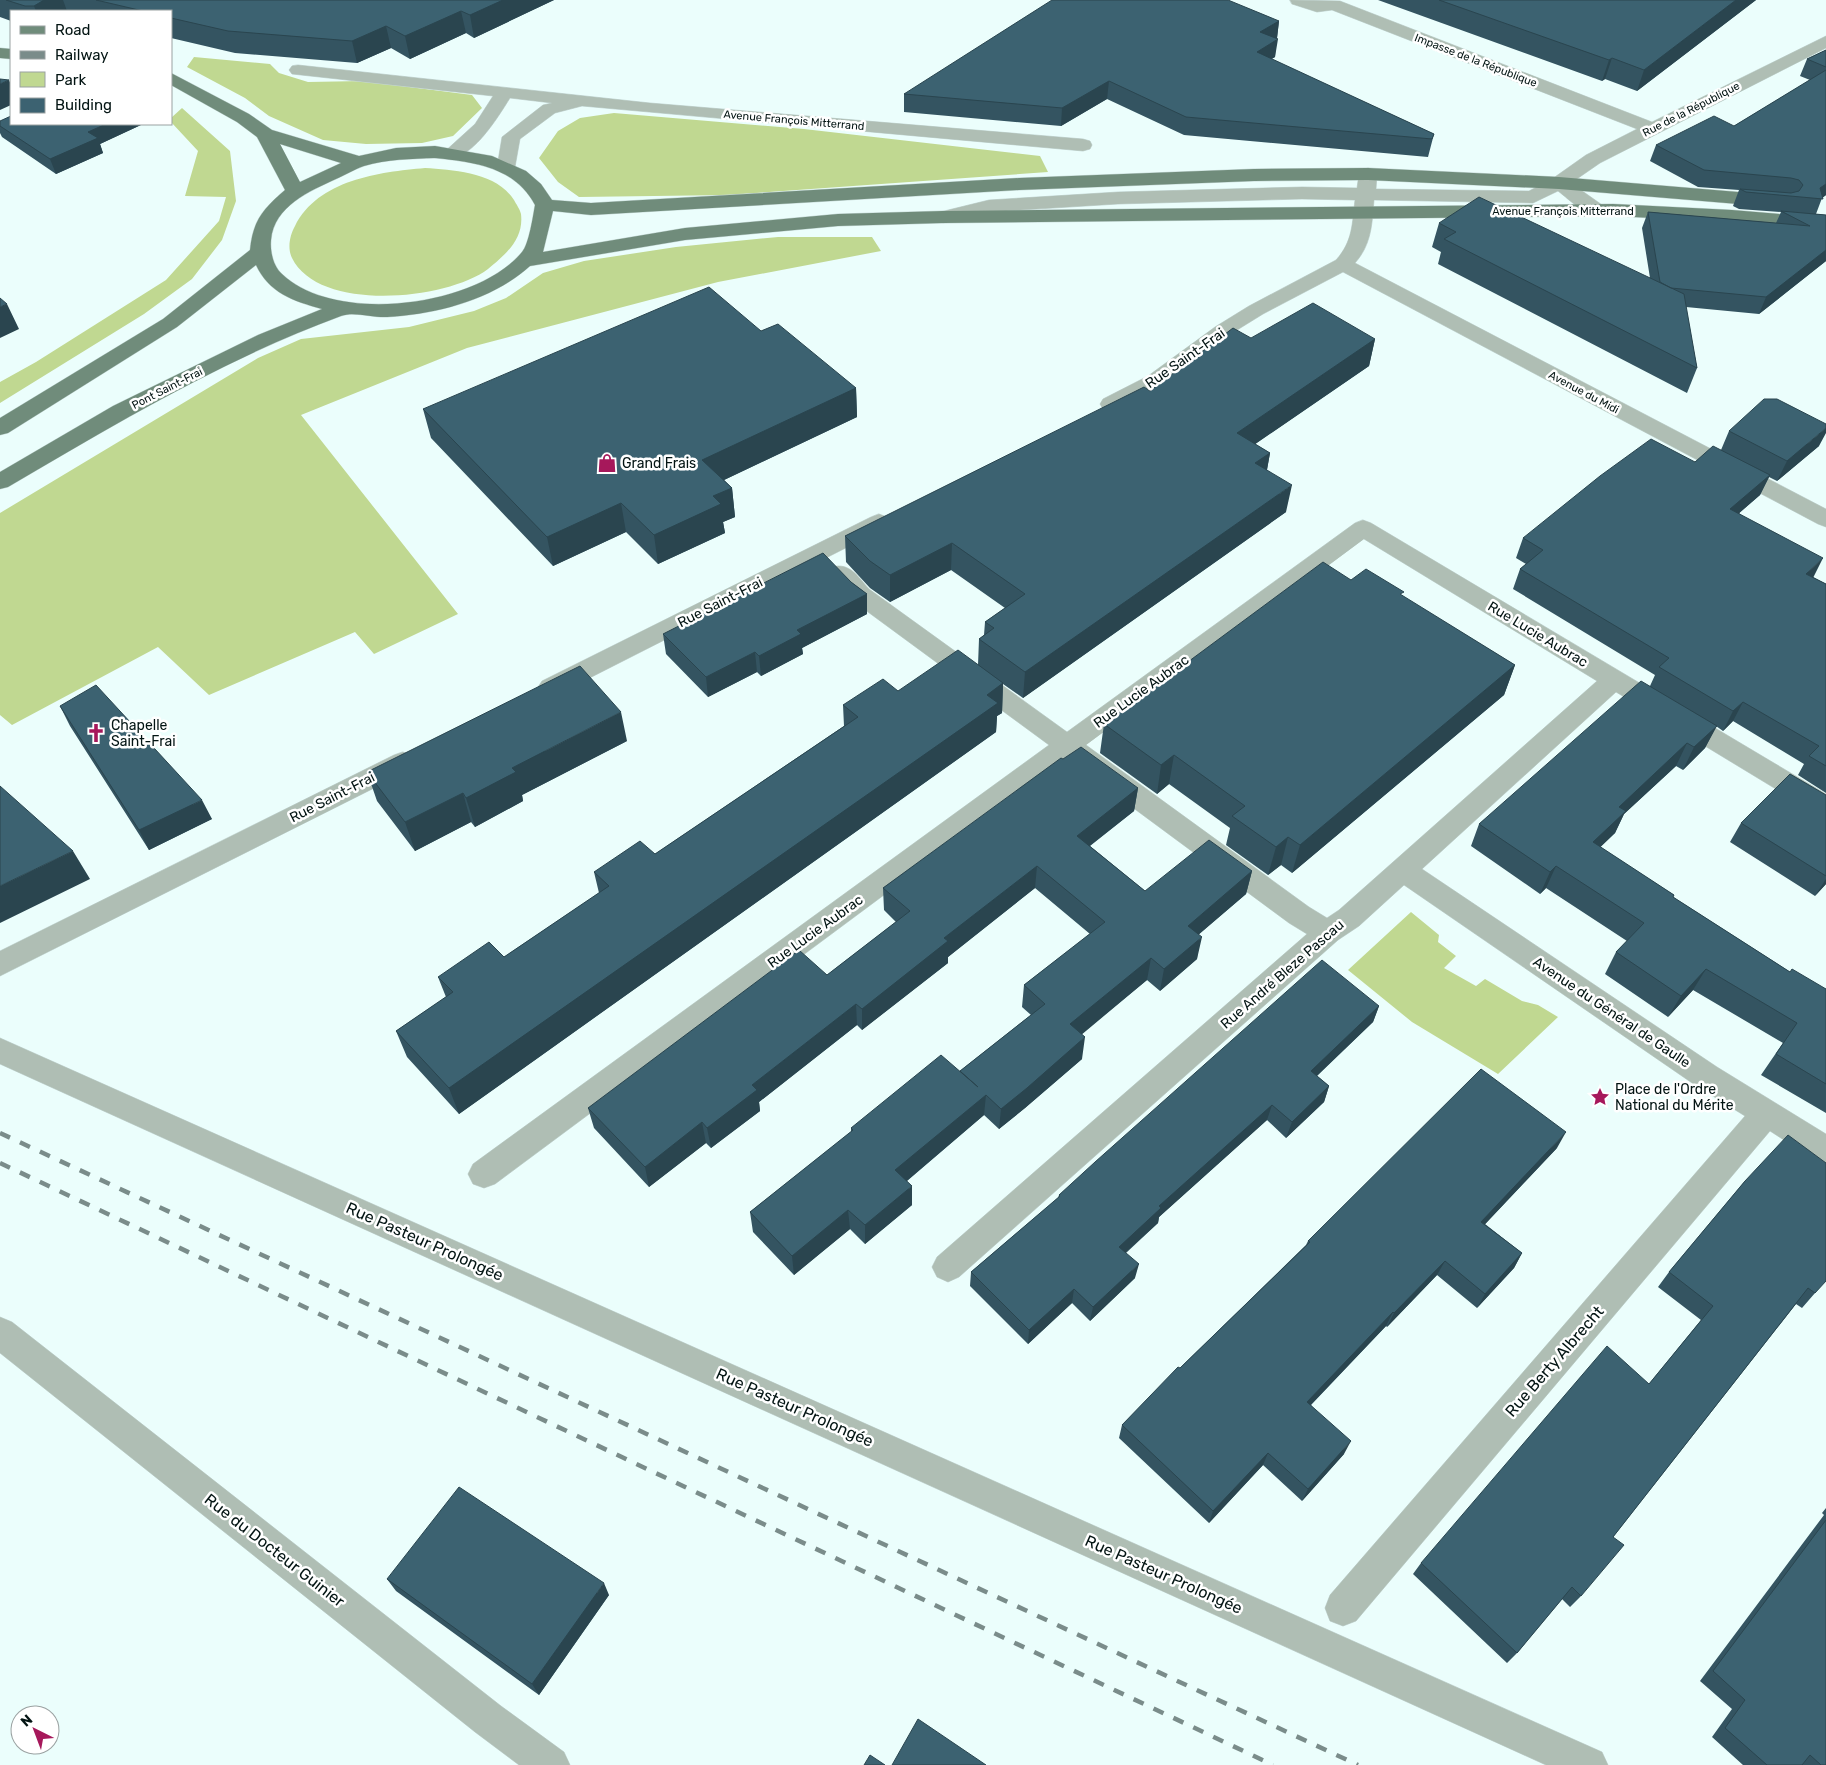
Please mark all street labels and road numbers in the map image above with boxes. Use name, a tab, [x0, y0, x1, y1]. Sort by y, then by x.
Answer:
street label: Impasse de la République	[1413, 31, 1539, 90]
street label: Rue de la République	[1641, 79, 1742, 140]
street label: Avenue François Mitterrand	[723, 108, 865, 133]
street label: Avenue François Mitterrand	[1492, 205, 1634, 218]
street label: Rue Saint-Frai	[1142, 325, 1228, 392]
street label: Pont Saint-Frai	[130, 365, 205, 412]
street label: Avenue du Midi	[1546, 368, 1621, 416]
street label: Rue Saint-Frai	[675, 574, 766, 631]
street label: Rue Lucie Aubrac	[1485, 598, 1591, 671]
street label: Rue Lucie Aubrac	[1090, 651, 1192, 732]
street label: Rue Saint-Frai	[287, 769, 378, 826]
street label: Rue Lucie Aubrac	[764, 891, 866, 972]
street label: Rue André Bleze Pascau	[1217, 916, 1347, 1033]
street label: Avenue du Général de Gaulle	[1530, 953, 1694, 1072]
street label: Rue Pasteur Prolongée	[343, 1198, 506, 1285]
street label: Rue Berty Albrecht	[1501, 1302, 1608, 1421]
street label: Rue Pasteur Prolongée	[713, 1364, 876, 1451]
street label: Rue du Docteur Guinier	[201, 1490, 349, 1611]
street label: Rue Pasteur Prolongée	[1082, 1531, 1245, 1618]

